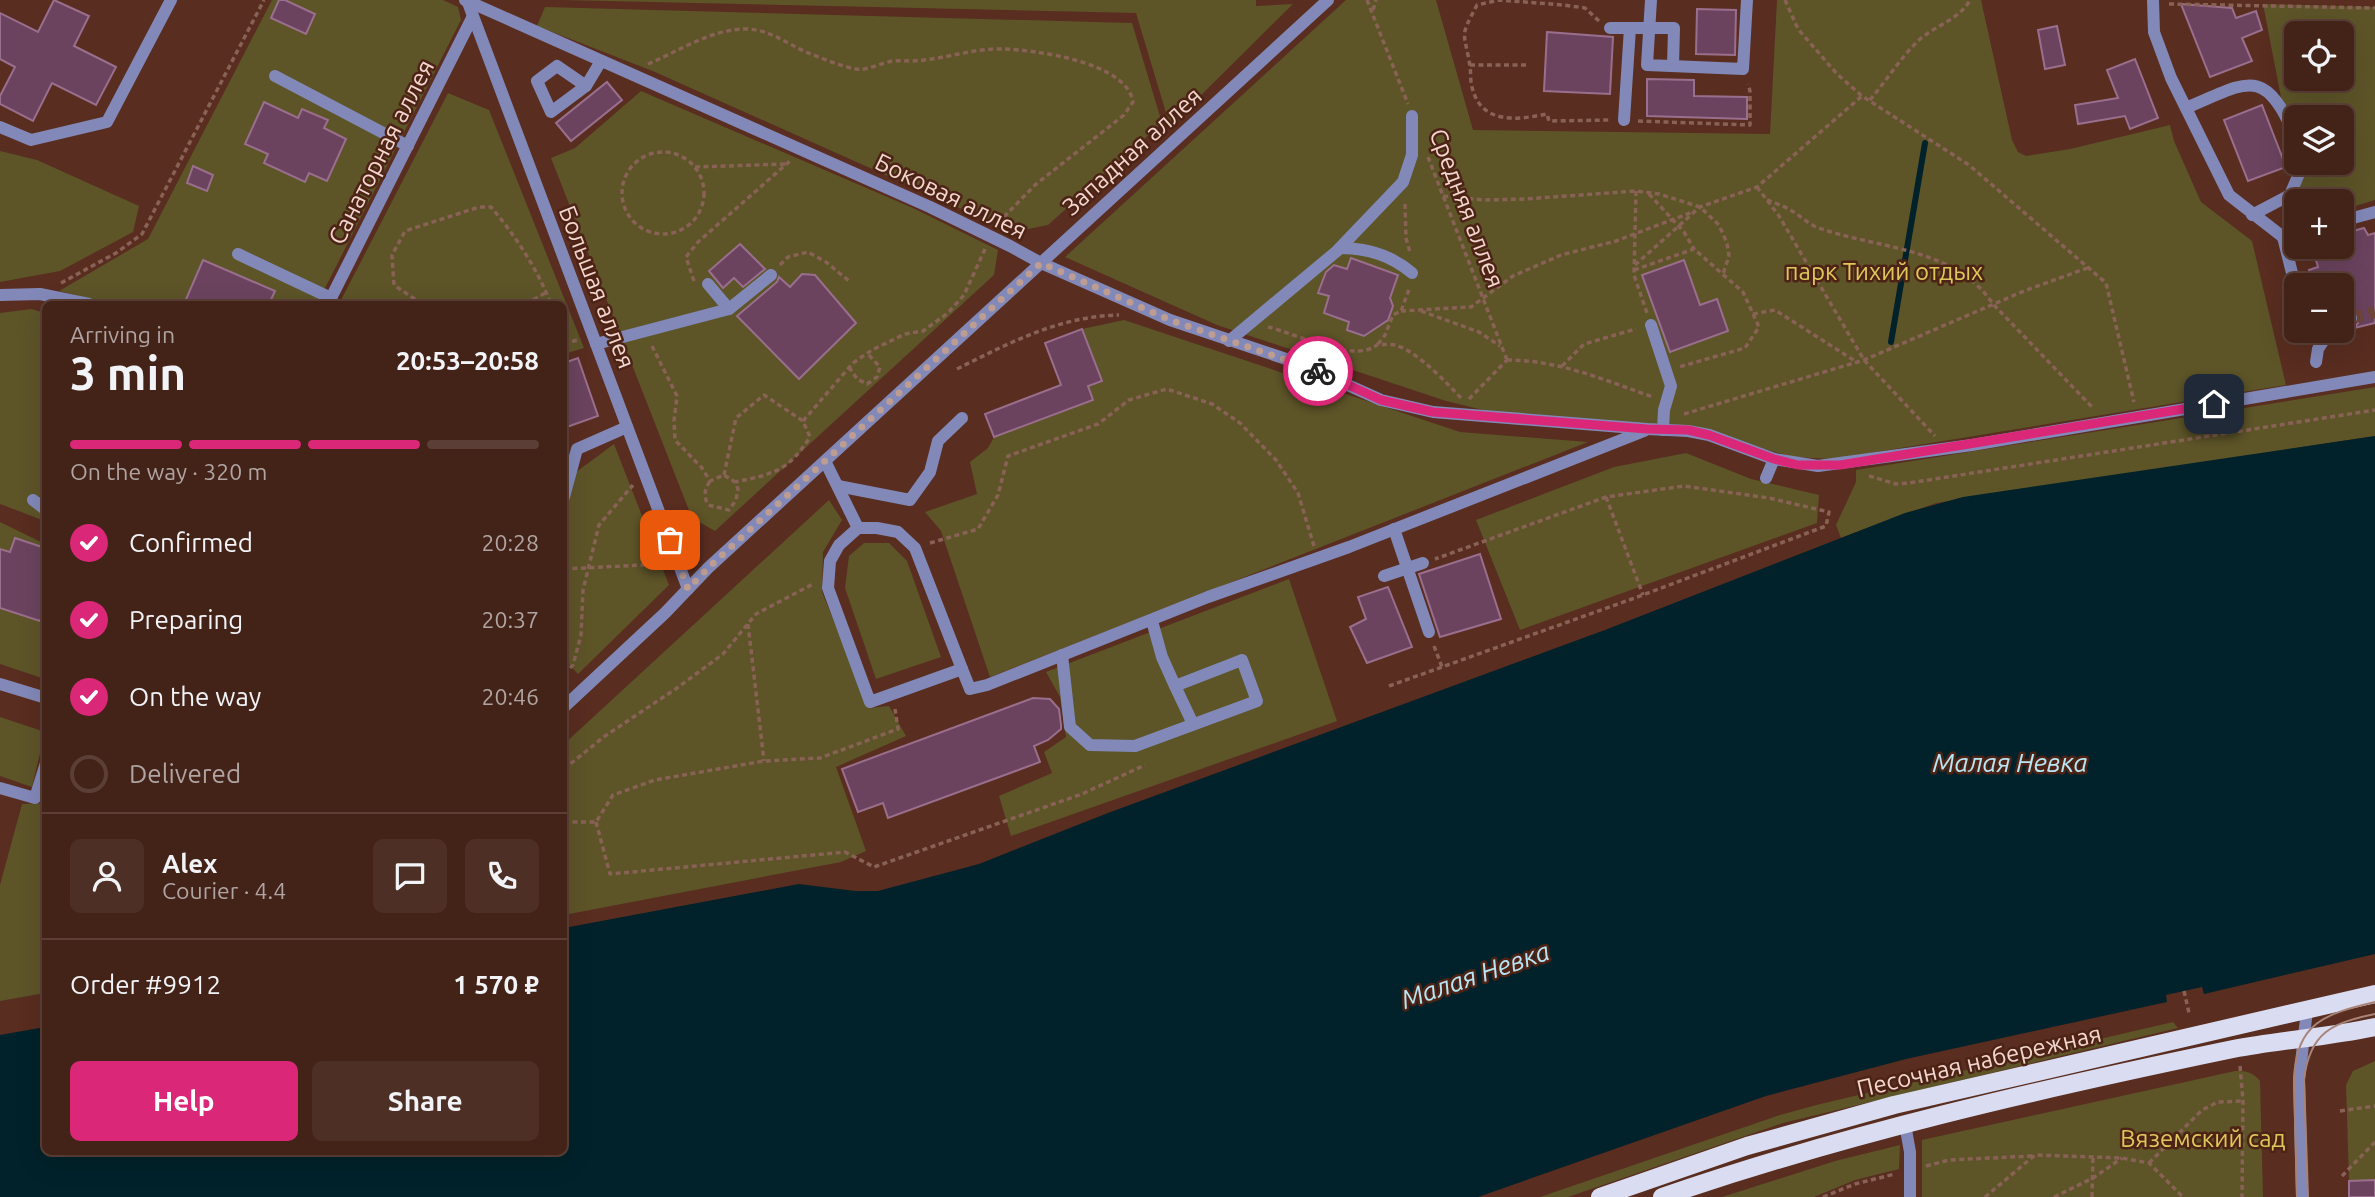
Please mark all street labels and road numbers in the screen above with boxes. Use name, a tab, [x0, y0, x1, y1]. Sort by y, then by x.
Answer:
street label: Санаторная аллея	[323, 55, 439, 249]
street label: Западная аллея	[1057, 82, 1207, 220]
street label: Средняя аллея	[1424, 125, 1510, 291]
street label: Боковая аллея	[871, 148, 1031, 244]
street label: Большая аллея	[554, 202, 640, 372]
street label: Песочная набережная	[1854, 1020, 2104, 1102]

